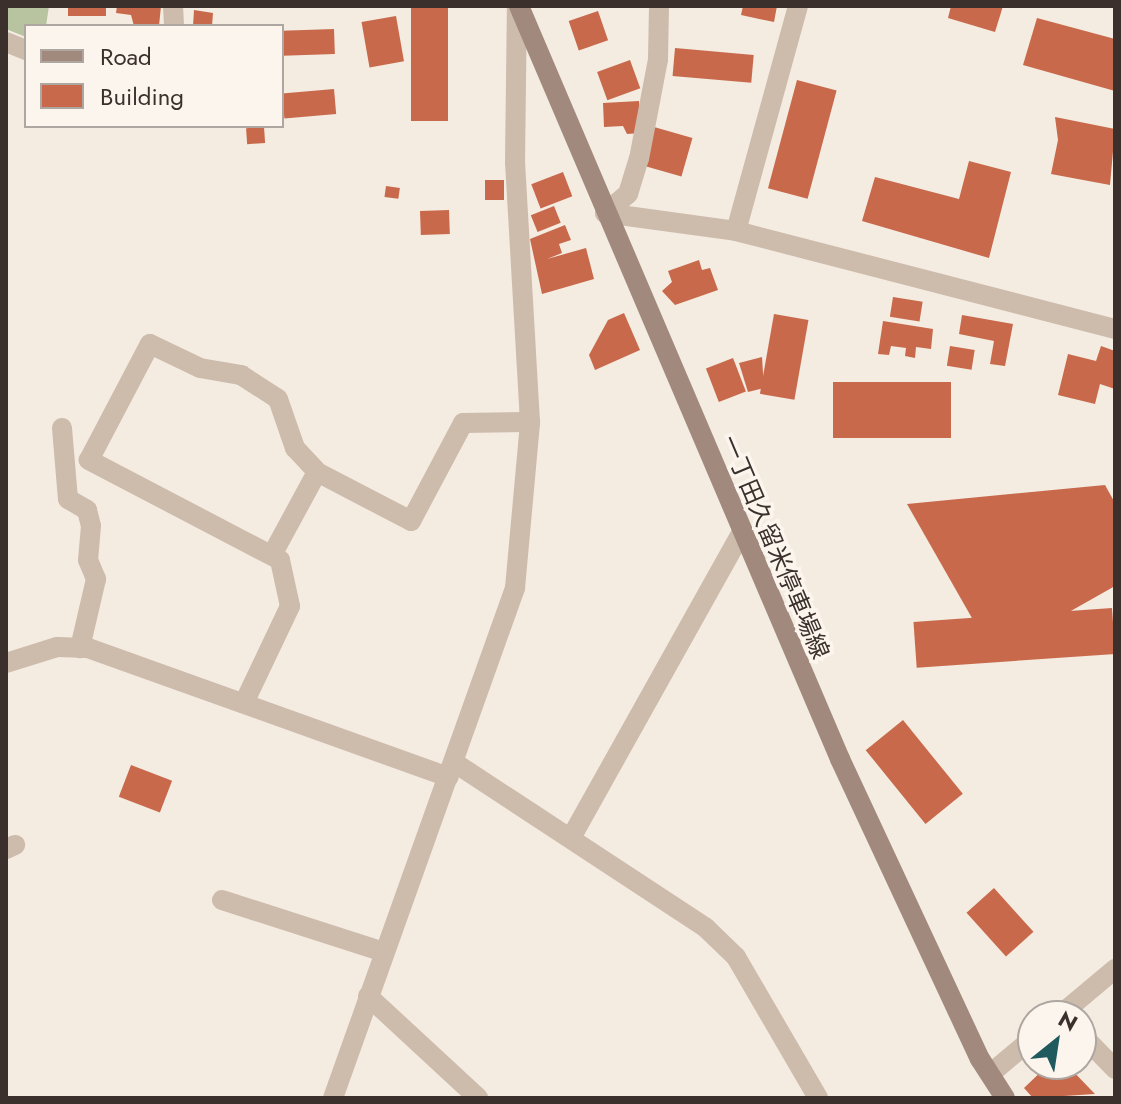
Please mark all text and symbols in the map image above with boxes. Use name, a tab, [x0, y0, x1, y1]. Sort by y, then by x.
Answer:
legend	[24, 24, 284, 128]
text: Road	[100, 39, 152, 74]
text: Building	[100, 79, 184, 114]
street label: 一丁田久留米停車場線	[715, 431, 835, 663]
north arrow	[1017, 1000, 1097, 1080]
text: N	[1052, 1003, 1084, 1039]

